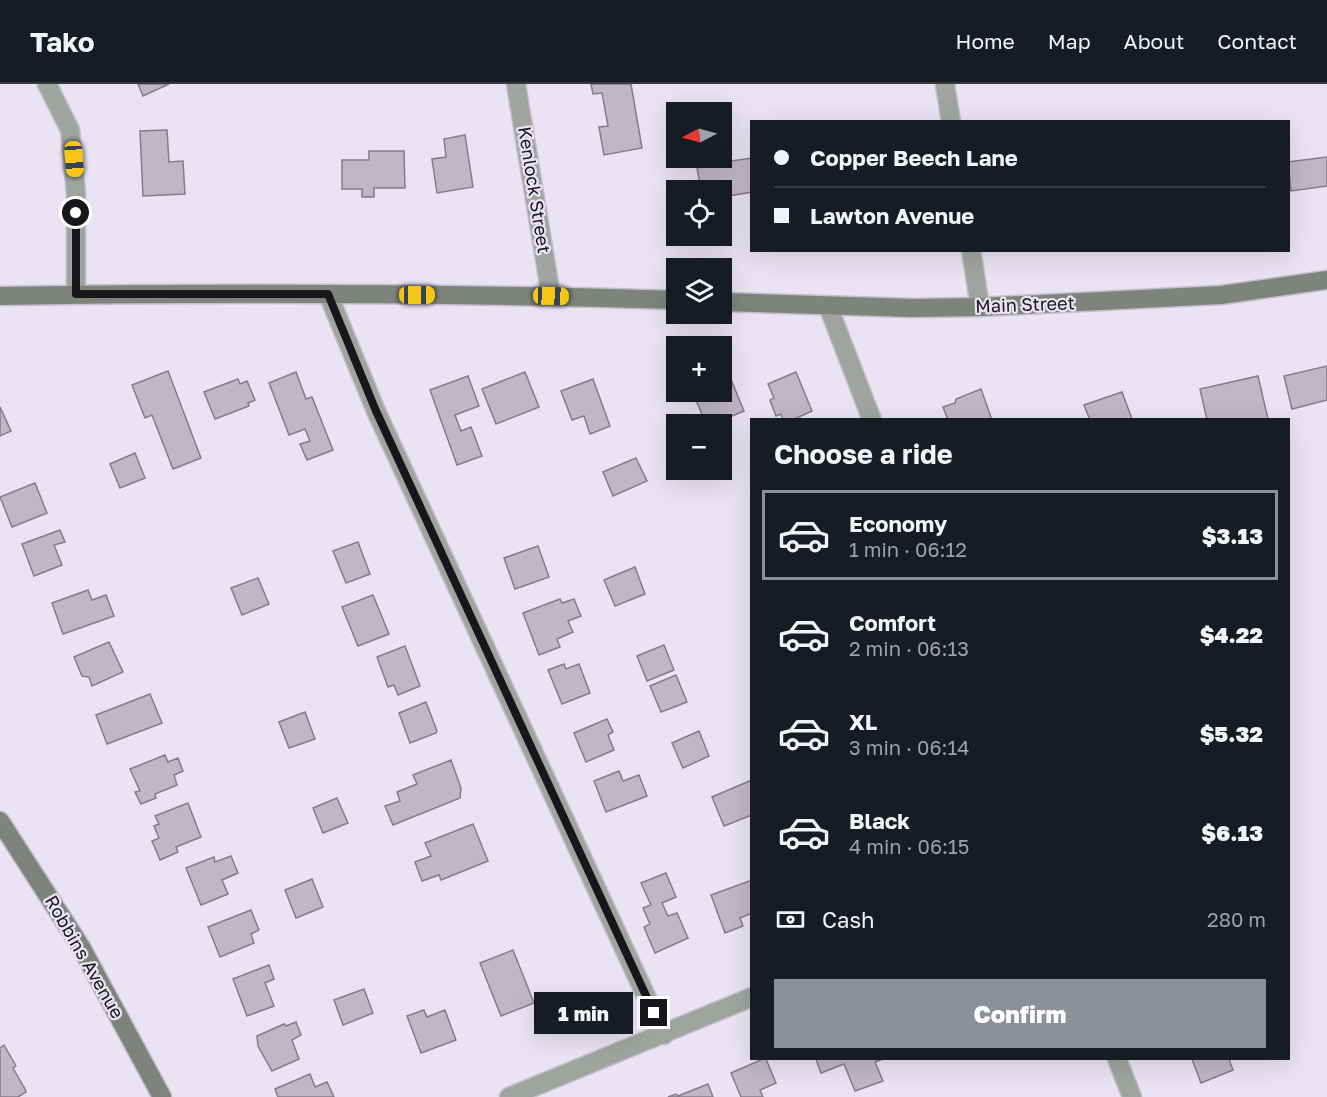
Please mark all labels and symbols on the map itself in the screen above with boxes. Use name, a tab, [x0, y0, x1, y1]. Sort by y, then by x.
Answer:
north arrow	[666, 102, 732, 168]
street label: Kenlock Street	[514, 125, 556, 255]
car	[64, 140, 84, 178]
route start	[62, 199, 89, 226]
car	[399, 286, 435, 304]
car	[533, 286, 569, 306]
street label: Main Street	[975, 291, 1075, 317]
street label: Robbins Avenue	[41, 891, 129, 1022]
callout: 1 min	[534, 992, 633, 1034]
route end	[640, 999, 667, 1026]

